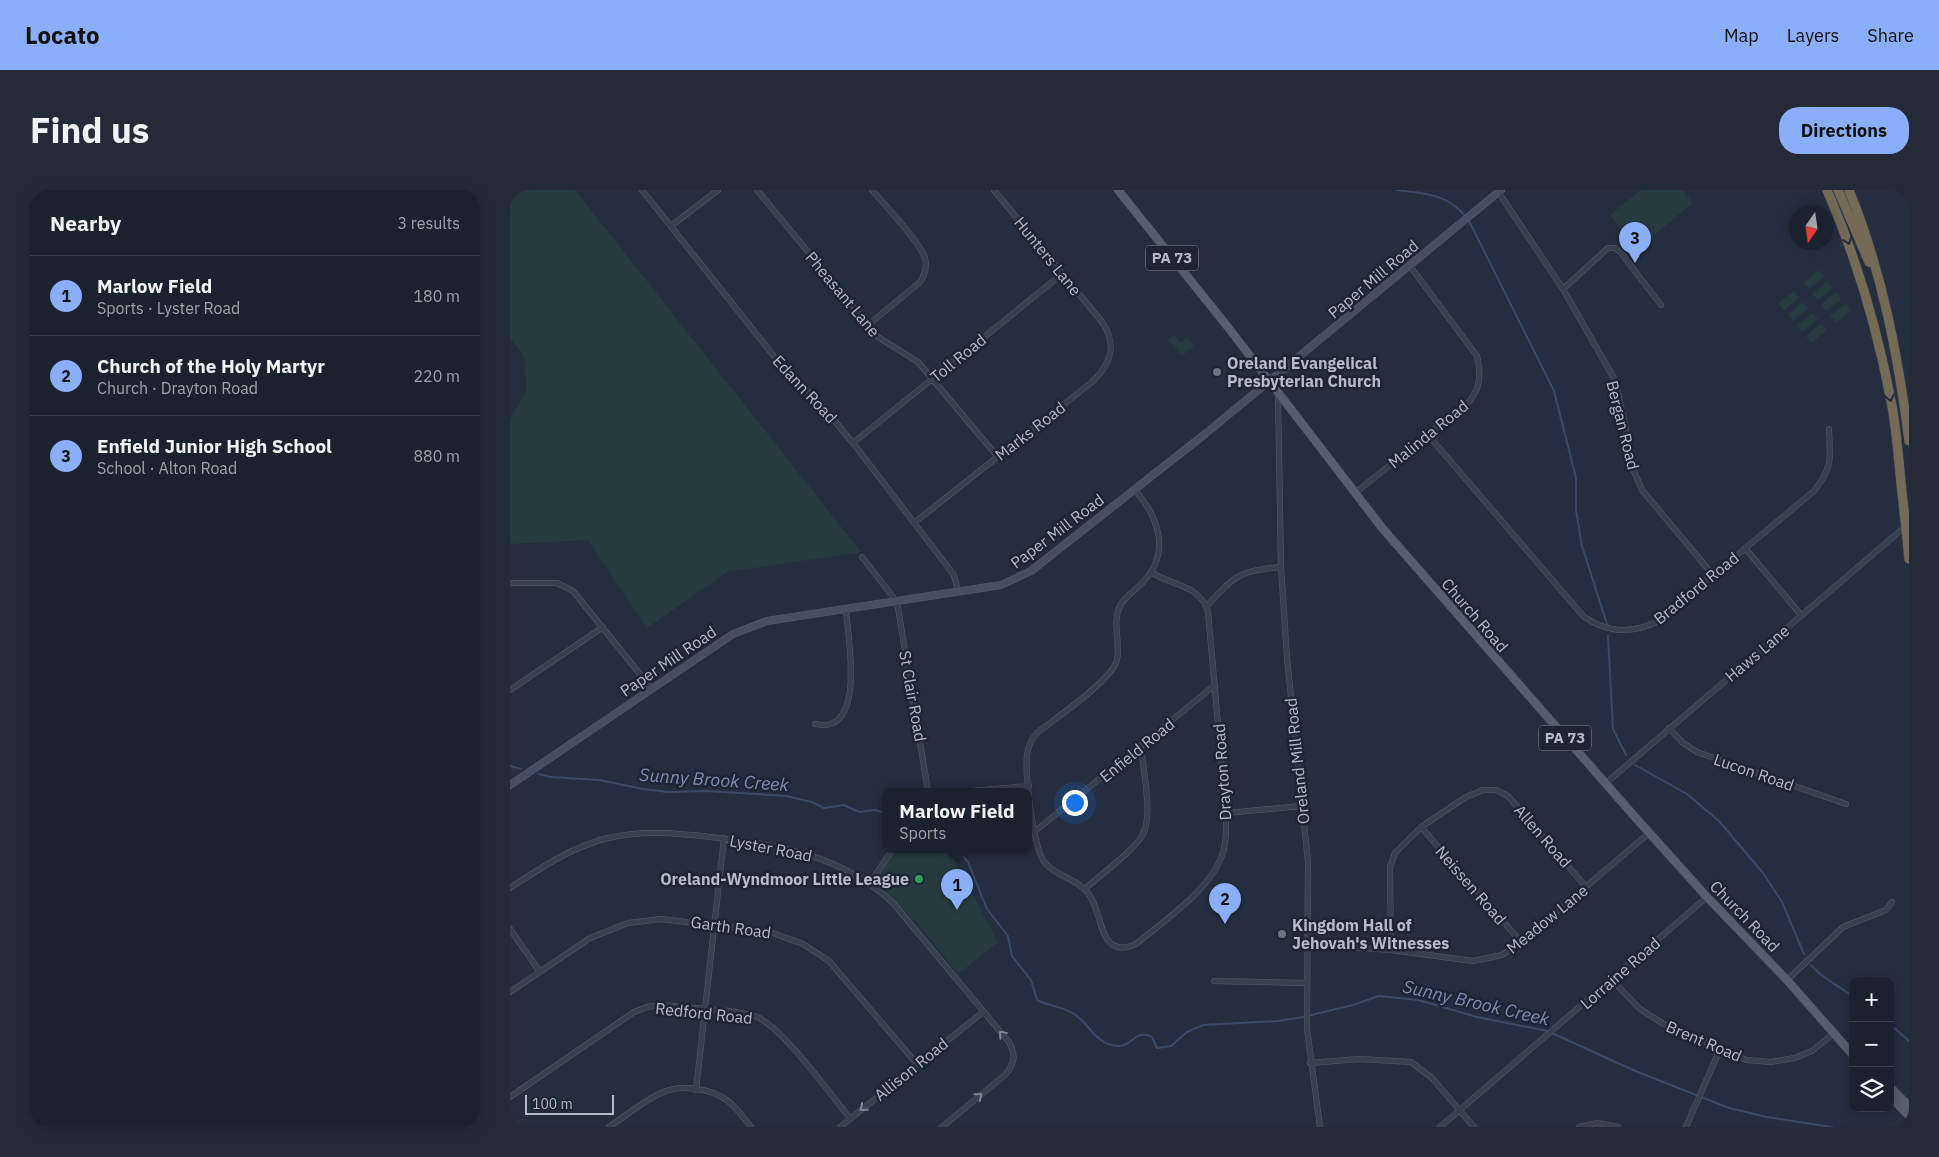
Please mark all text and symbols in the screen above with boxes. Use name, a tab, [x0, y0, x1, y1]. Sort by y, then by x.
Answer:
text: Locato	[25, 19, 100, 51]
text: Map	[1724, 24, 1759, 47]
text: Layers	[1787, 24, 1839, 47]
text: Share	[1867, 24, 1914, 47]
text: Find us	[30, 107, 149, 153]
button: Directions	[1779, 107, 1909, 154]
north arrow	[1789, 205, 1834, 250]
text: Nearby	[50, 209, 121, 237]
text: 3 results	[397, 213, 460, 233]
street label: Hunters Lane	[1010, 213, 1086, 300]
pin: 3	[1619, 222, 1651, 263]
street label: Paper Mill Road	[1324, 235, 1422, 323]
one-way arrow	[1842, 236, 1852, 245]
road number: PA 73	[1146, 246, 1198, 270]
street label: Pheasant Lane	[801, 247, 885, 341]
text: Marlow Field	[97, 274, 212, 298]
text: 1	[61, 286, 71, 306]
text: 180 m	[413, 286, 460, 306]
text: Sports · Lyster Road	[97, 298, 240, 318]
street label: Toll Road	[926, 329, 990, 387]
street label: Edann Road	[768, 351, 842, 427]
place label: Oreland Evangelical Presbyterian Church	[1227, 353, 1381, 391]
text: Church of the Holy Martyr	[97, 354, 325, 378]
text: 2	[61, 366, 71, 386]
text: 220 m	[413, 366, 460, 386]
marker: Oreland Evangelical Presbyterian Church	[1211, 366, 1223, 378]
text: Church · Drayton Road	[97, 378, 258, 398]
street label: Bergan Road	[1602, 378, 1644, 472]
one-way arrow	[1884, 393, 1895, 402]
street label: Malinda Road	[1384, 396, 1472, 472]
street label: Marks Road	[991, 397, 1069, 465]
text: Enfield Junior High School	[97, 434, 332, 458]
text: 3	[61, 446, 71, 466]
text: 880 m	[413, 446, 460, 466]
text: School · Alton Road	[97, 458, 237, 478]
street label: Paper Mill Road	[1006, 489, 1108, 573]
street label: Bradford Road	[1649, 548, 1743, 628]
street label: Church Road	[1437, 574, 1513, 656]
street label: Haws Lane	[1721, 620, 1793, 686]
street label: Paper Mill Road	[616, 621, 720, 701]
street label: St Clair Road	[895, 649, 931, 743]
street label: Oreland Mill Road	[1280, 697, 1314, 825]
street label: Enfield Road	[1096, 714, 1178, 786]
street label: Drayton Road	[1209, 723, 1235, 821]
road number: PA 73	[1539, 726, 1591, 750]
street label: Lucon Road	[1711, 749, 1797, 795]
water label: Sunny Brook Creek	[638, 763, 790, 796]
popup	[882, 788, 1032, 853]
your location	[1062, 790, 1088, 816]
text: Marlow Field	[899, 799, 1015, 823]
street label: Allen Road	[1510, 800, 1576, 872]
text: Sports	[899, 823, 946, 843]
street label: Lyster Road	[728, 830, 814, 866]
street label: Neissen Road	[1431, 841, 1511, 929]
place label: Oreland-Wyndmoor Little League	[660, 869, 909, 889]
pin: 1	[941, 869, 973, 910]
marker: Oreland-Wyndmoor Little League	[913, 873, 925, 885]
street label: Church Road	[1706, 876, 1784, 956]
street label: Meadow Lane	[1502, 880, 1592, 958]
pin: 2	[1209, 883, 1241, 924]
street label: Garth Road	[690, 911, 772, 943]
place label: Kingdom Hall of Jehovah's Witnesses	[1292, 915, 1449, 953]
marker: Kingdom Hall of Jehovah's Witnesses	[1276, 928, 1288, 940]
street label: Lorraine Road	[1576, 933, 1664, 1013]
water label: Sunny Brook Creek	[1401, 974, 1552, 1031]
map controls	[1849, 977, 1894, 1112]
button: +	[1849, 977, 1894, 1022]
street label: Redford Road	[654, 998, 754, 1028]
street label: Brent Road	[1663, 1016, 1745, 1066]
button: −	[1849, 1022, 1894, 1067]
one-way arrow	[998, 1030, 1007, 1039]
street label: Allison Road	[870, 1033, 952, 1105]
button: layers	[1849, 1067, 1894, 1112]
scale bar	[525, 1092, 614, 1115]
one-way arrow	[974, 1092, 983, 1101]
text: 100 m	[532, 1095, 573, 1113]
one-way arrow	[860, 1103, 869, 1111]

